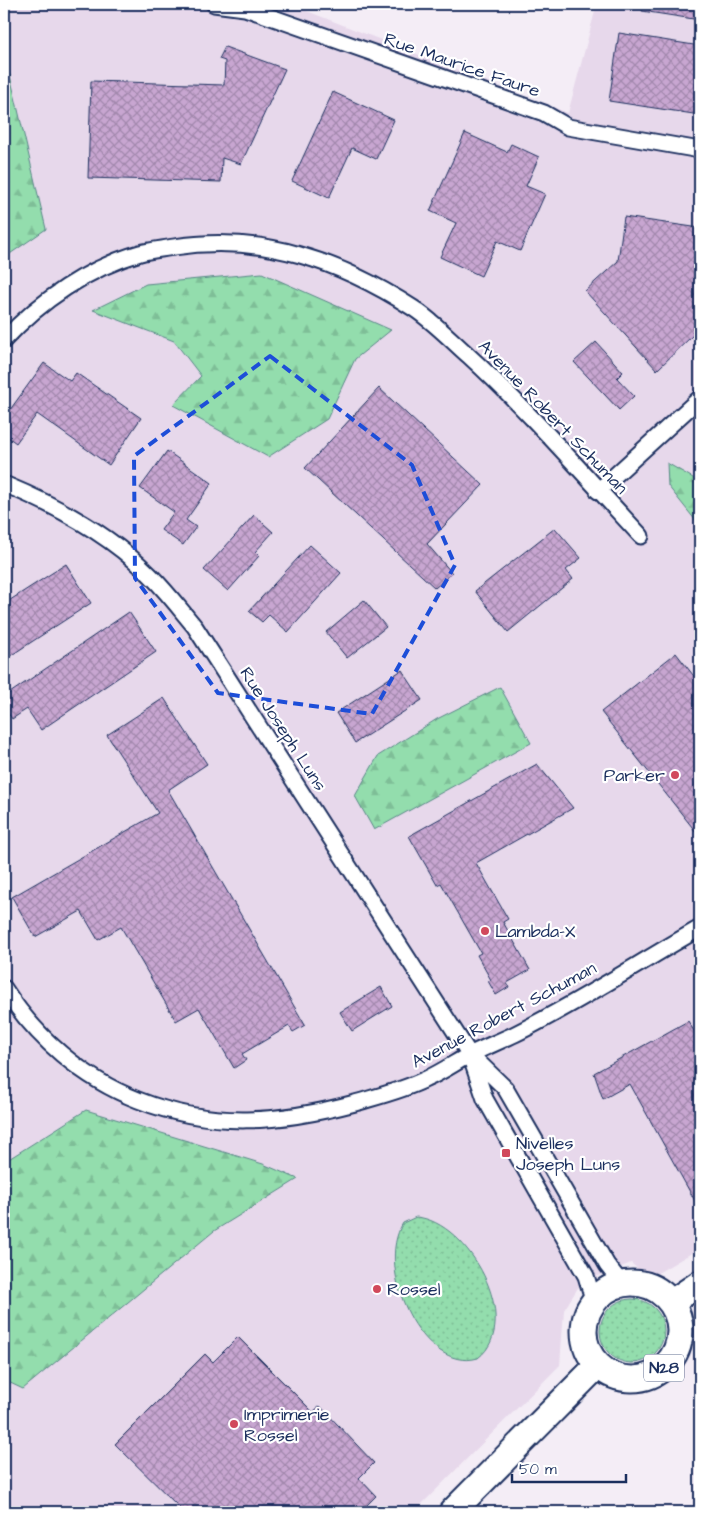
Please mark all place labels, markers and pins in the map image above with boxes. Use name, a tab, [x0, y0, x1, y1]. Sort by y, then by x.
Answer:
place label: Parker	[604, 763, 665, 788]
marker: Parker	[669, 769, 681, 781]
place label: Lambda-X	[495, 919, 576, 944]
marker: Lambda-X	[479, 925, 491, 937]
place label: Nivelles Joseph Luns	[516, 1131, 620, 1177]
marker: Nivelles Joseph Luns	[500, 1147, 512, 1159]
place label: Rossel	[387, 1277, 441, 1302]
marker: Rossel	[371, 1283, 383, 1295]
place label: Imprimerie Rossel	[244, 1402, 330, 1448]
marker: Imprimerie Rossel	[228, 1418, 240, 1430]

